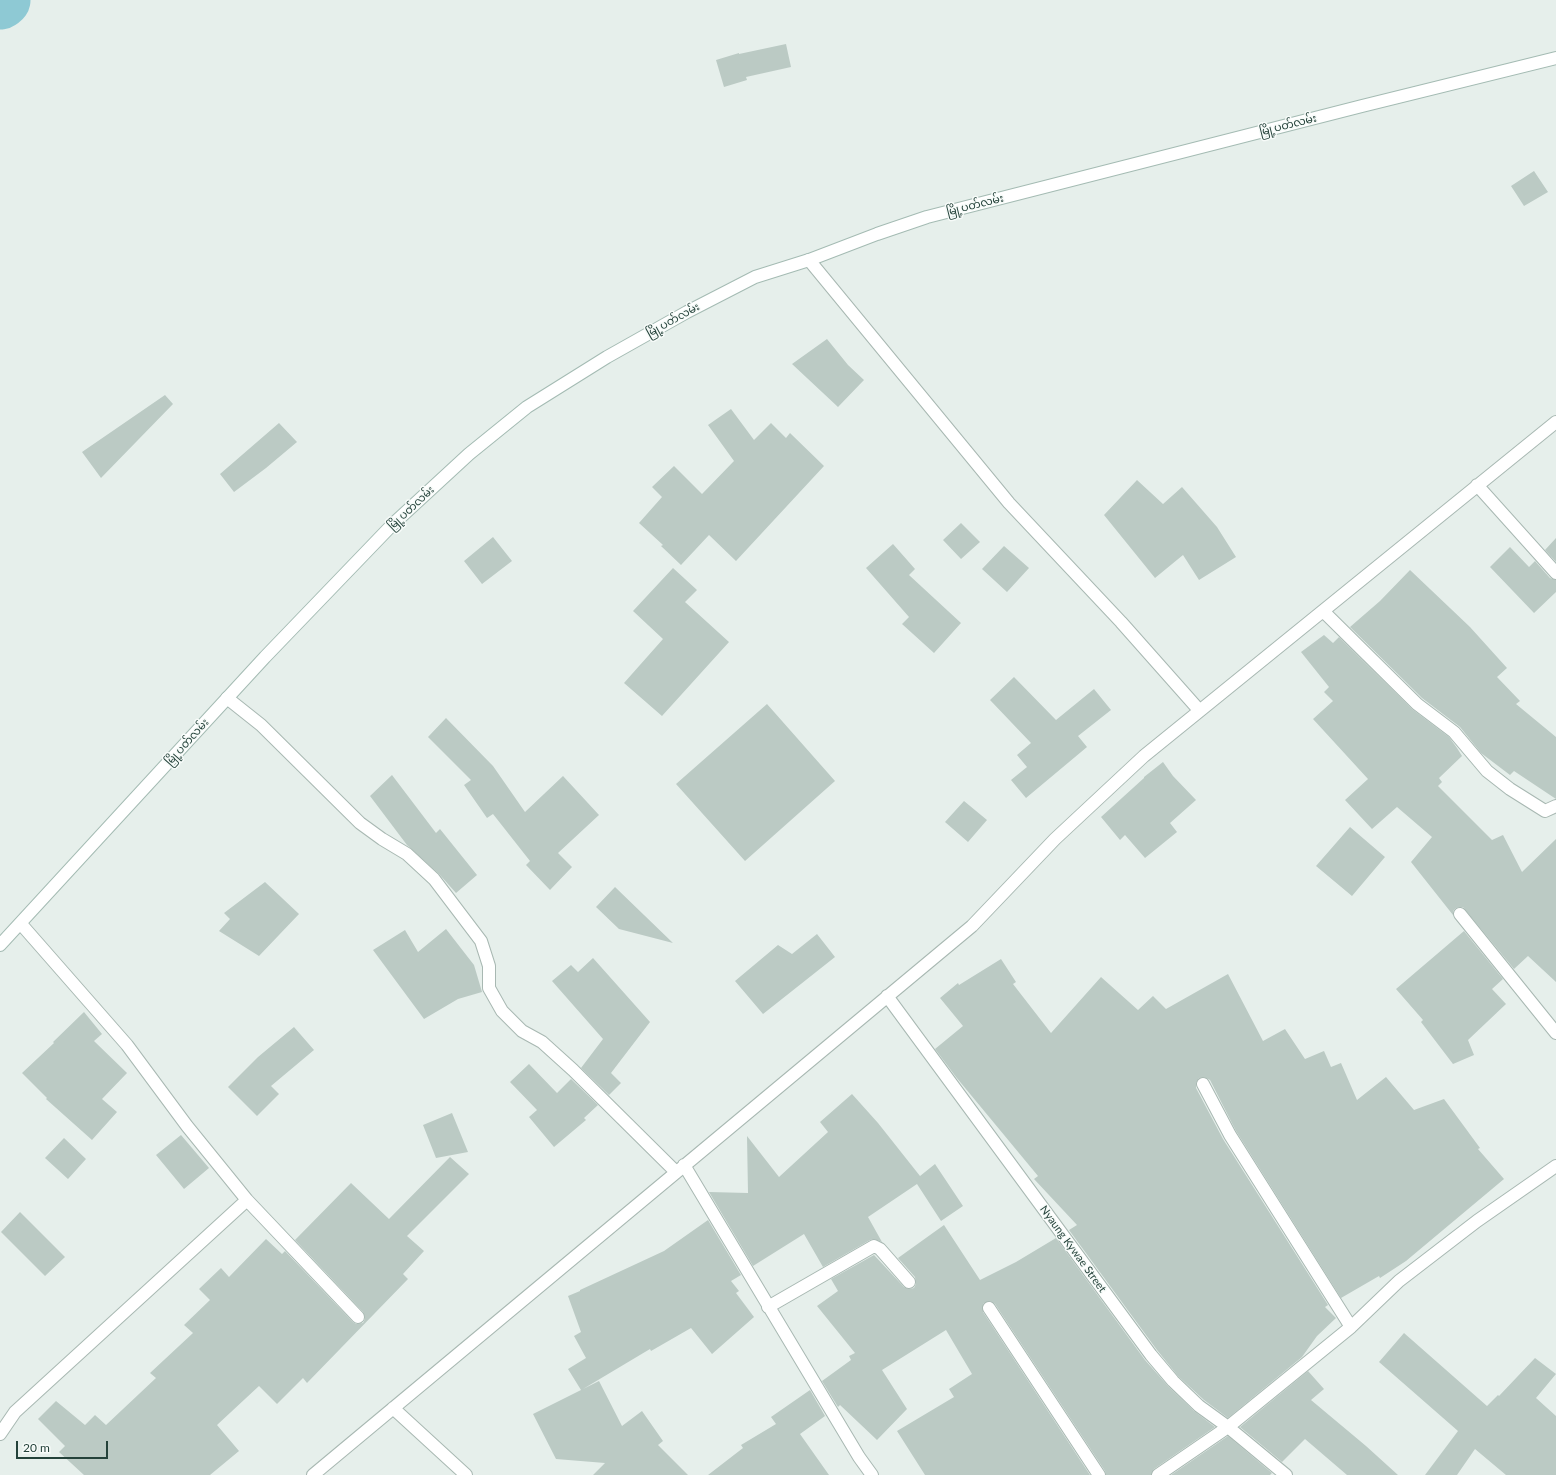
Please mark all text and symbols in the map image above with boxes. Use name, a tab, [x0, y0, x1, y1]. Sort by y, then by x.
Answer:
street label: မြို့ပတ်လမ်း	[1258, 112, 1318, 138]
street label: မြို့ပတ်လမ်း	[945, 192, 1005, 218]
street label: မြို့ပတ်လမ်း	[644, 300, 702, 340]
street label: မြို့ပတ်လမ်း	[385, 483, 437, 533]
street label: မြို့ပတ်လမ်း	[163, 716, 211, 768]
street label: Nyaung Kywae Street	[1037, 1203, 1109, 1295]
scale bar	[18, 1433, 110, 1459]
text: 20 m	[23, 1440, 50, 1455]

